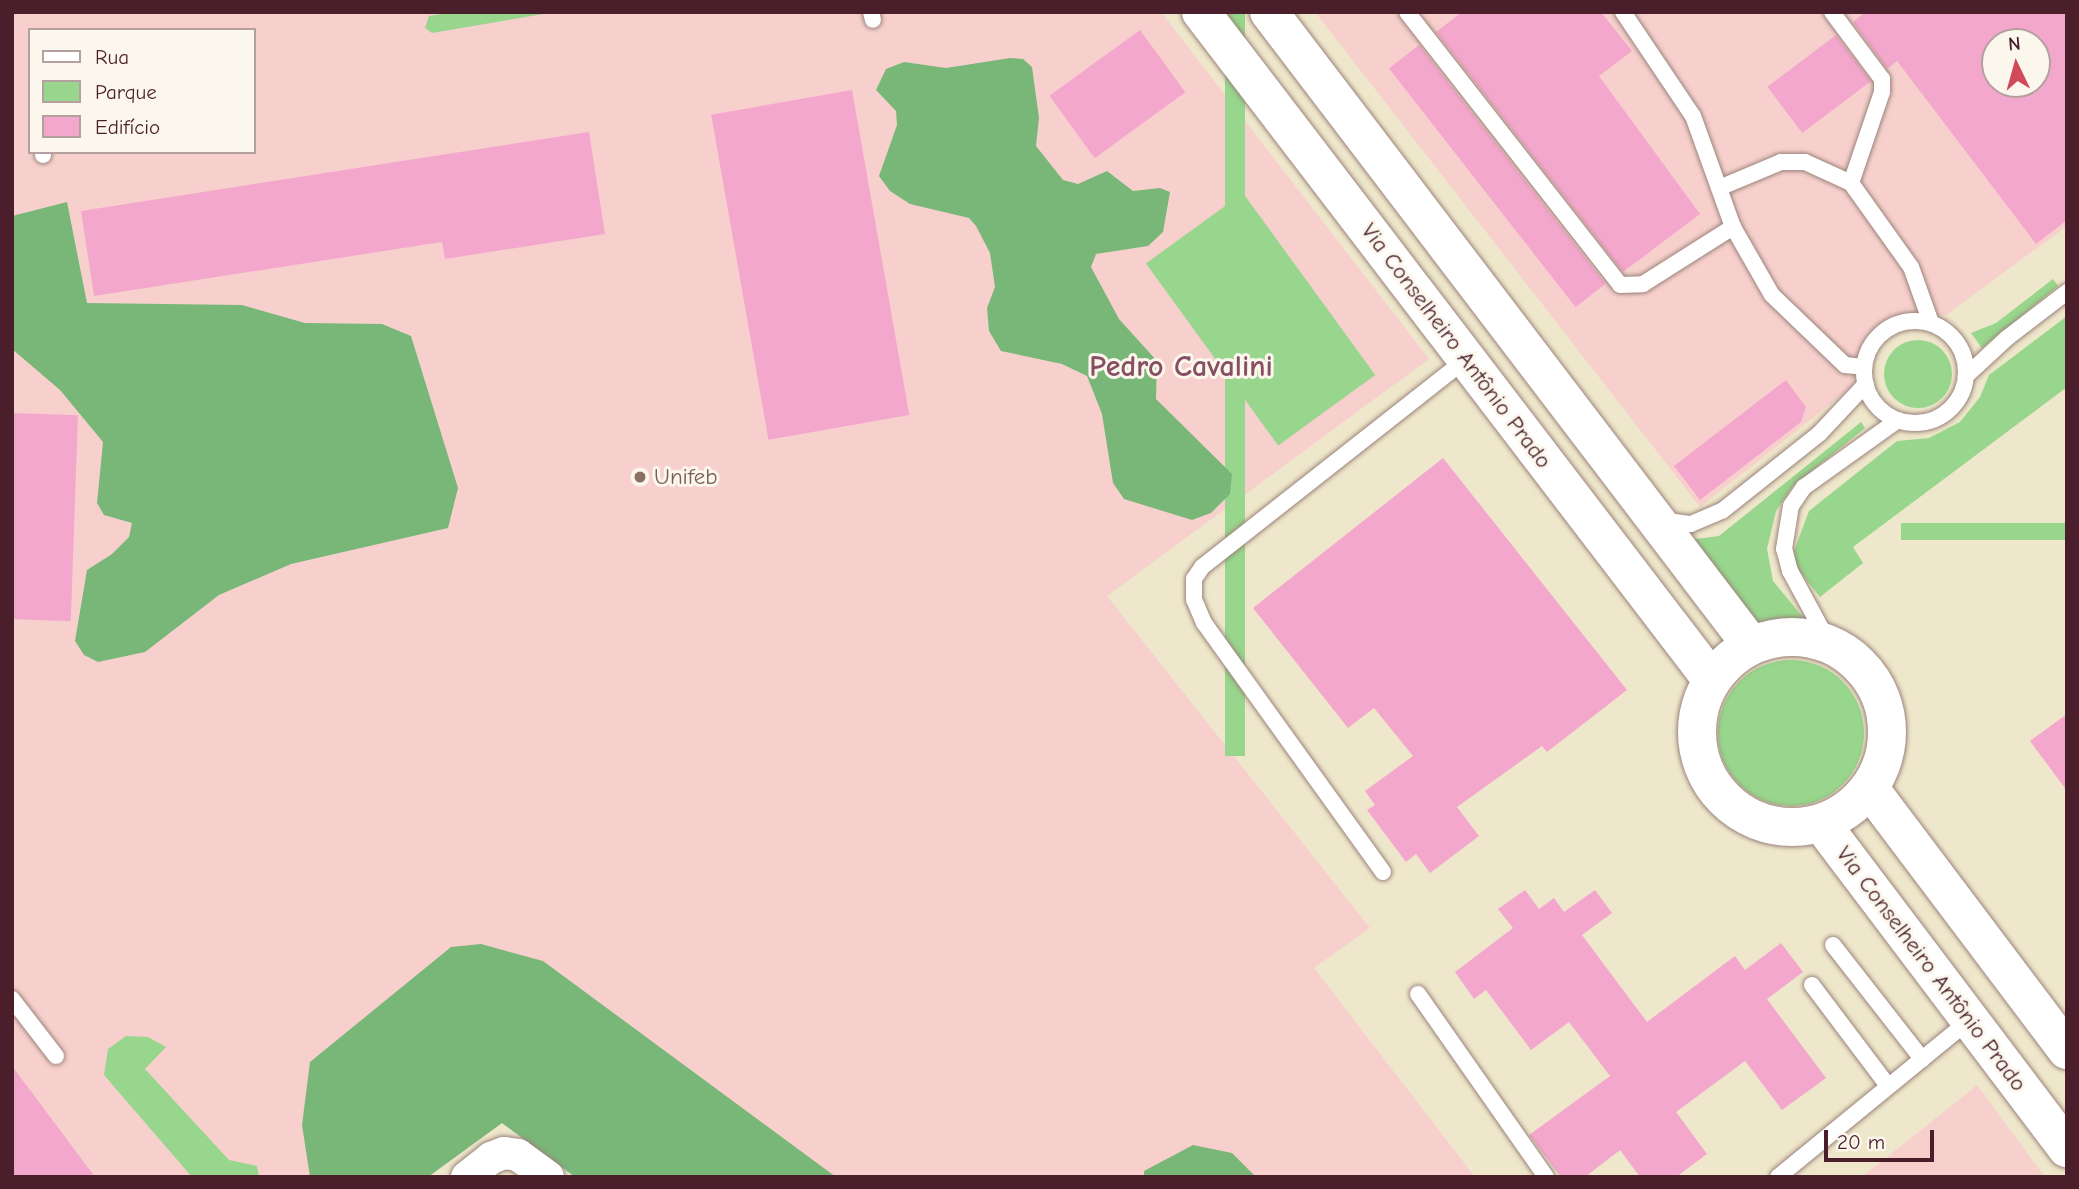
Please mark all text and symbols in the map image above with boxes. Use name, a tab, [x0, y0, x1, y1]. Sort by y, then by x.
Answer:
legend	[28, 28, 256, 154]
north arrow	[1981, 28, 2051, 98]
text: N	[2007, 33, 2021, 56]
text: Rua	[95, 45, 129, 69]
text: Parque	[95, 80, 157, 104]
text: Edifício	[95, 115, 160, 139]
street label: Via Conselheiro Antônio Prado	[1355, 218, 1557, 474]
district label: Pedro Cavalini	[1089, 349, 1273, 385]
place label: Unifeb	[654, 463, 718, 491]
marker: Unifeb	[632, 469, 648, 485]
street label: Via Conselheiro Antônio Prado	[1830, 841, 2032, 1097]
scale bar	[1827, 1116, 1937, 1160]
text: 20 m	[1837, 1130, 1885, 1154]

